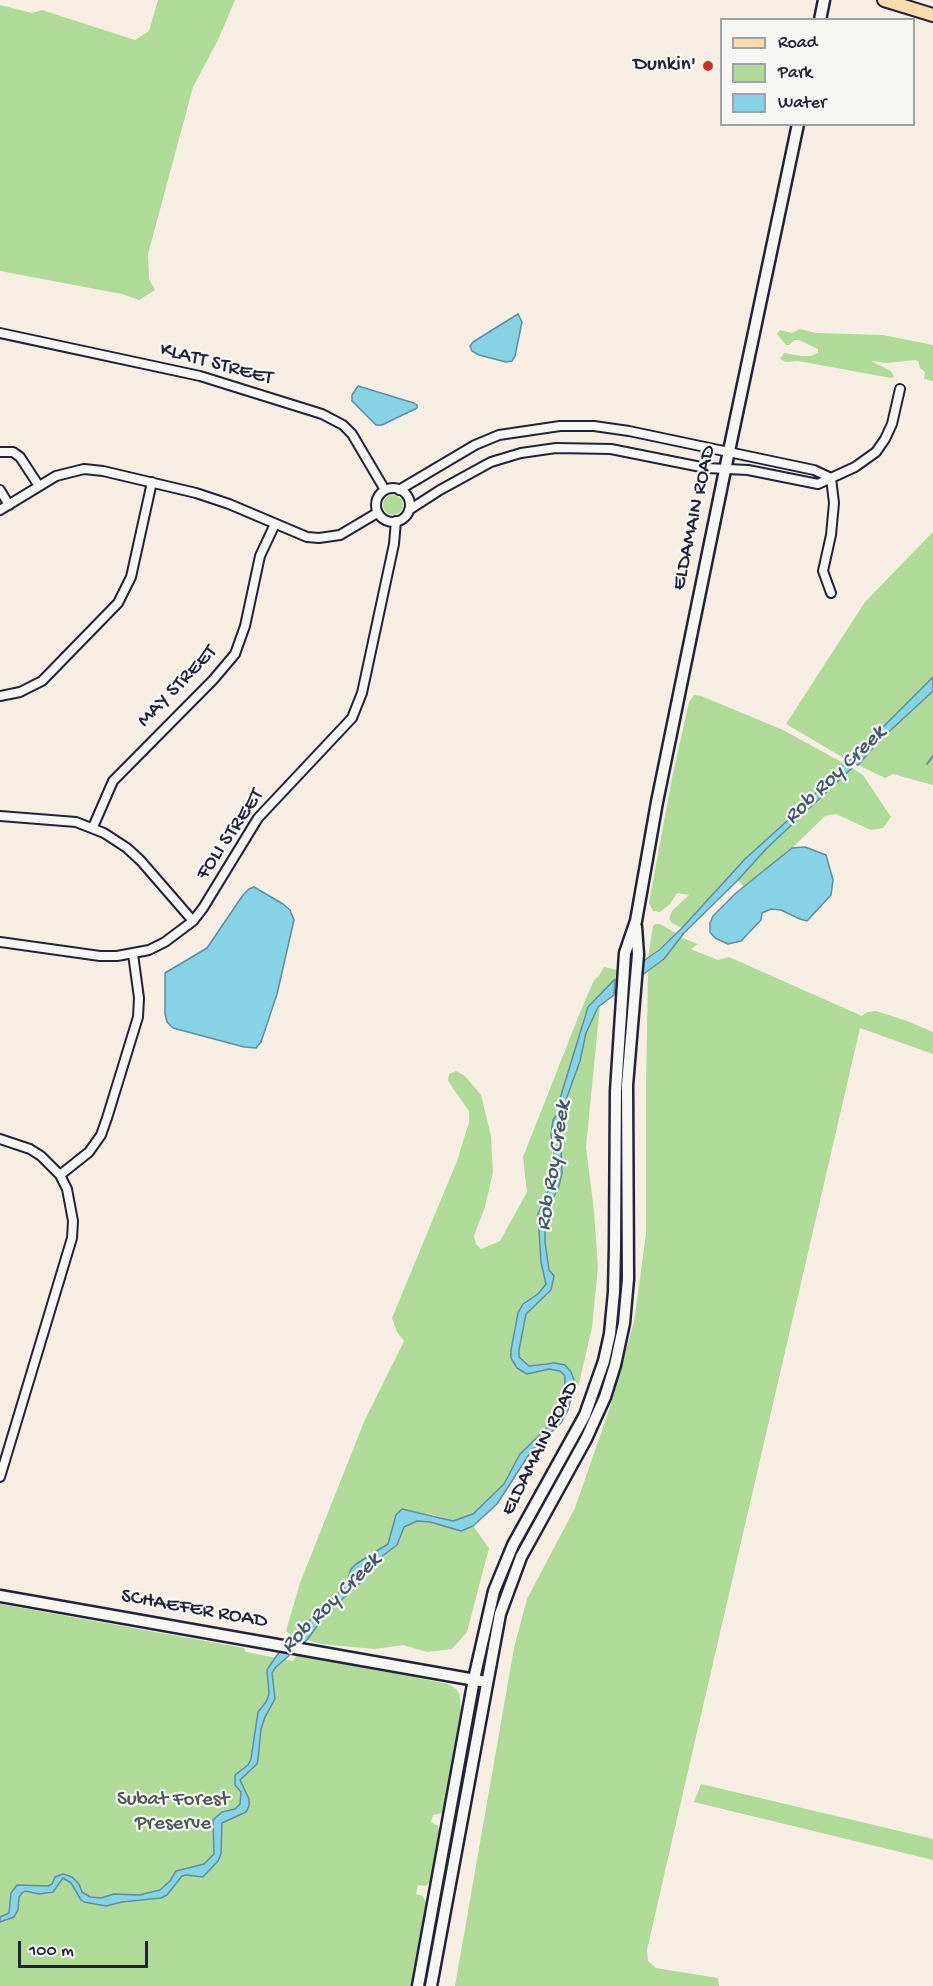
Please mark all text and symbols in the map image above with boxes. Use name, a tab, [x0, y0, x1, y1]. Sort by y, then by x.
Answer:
legend	[720, 18, 915, 126]
text: Road	[778, 33, 817, 54]
place label: Dunkin'	[633, 53, 696, 79]
marker: Dunkin'	[701, 59, 715, 73]
text: Park	[778, 63, 812, 84]
text: Water	[778, 93, 826, 114]
street label: KLATT STREET	[157, 338, 275, 392]
street label: ELDAMAIN ROAD	[667, 443, 723, 593]
street label: MAY STREET	[133, 641, 223, 733]
water label: Rob Roy Creek	[780, 721, 892, 831]
street label: FOLI STREET	[191, 785, 271, 885]
water label: Rob Roy Creek	[532, 1099, 578, 1233]
street label: ELDAMAIN ROAD	[496, 1378, 586, 1520]
water label: Rob Roy Creek	[276, 1548, 388, 1660]
street label: SCHAEFER ROAD	[119, 1585, 269, 1635]
park label: Subat Forest Preserve	[117, 1788, 229, 1838]
scale bar	[21, 1929, 152, 1967]
text: 100 m	[29, 1941, 74, 1962]

